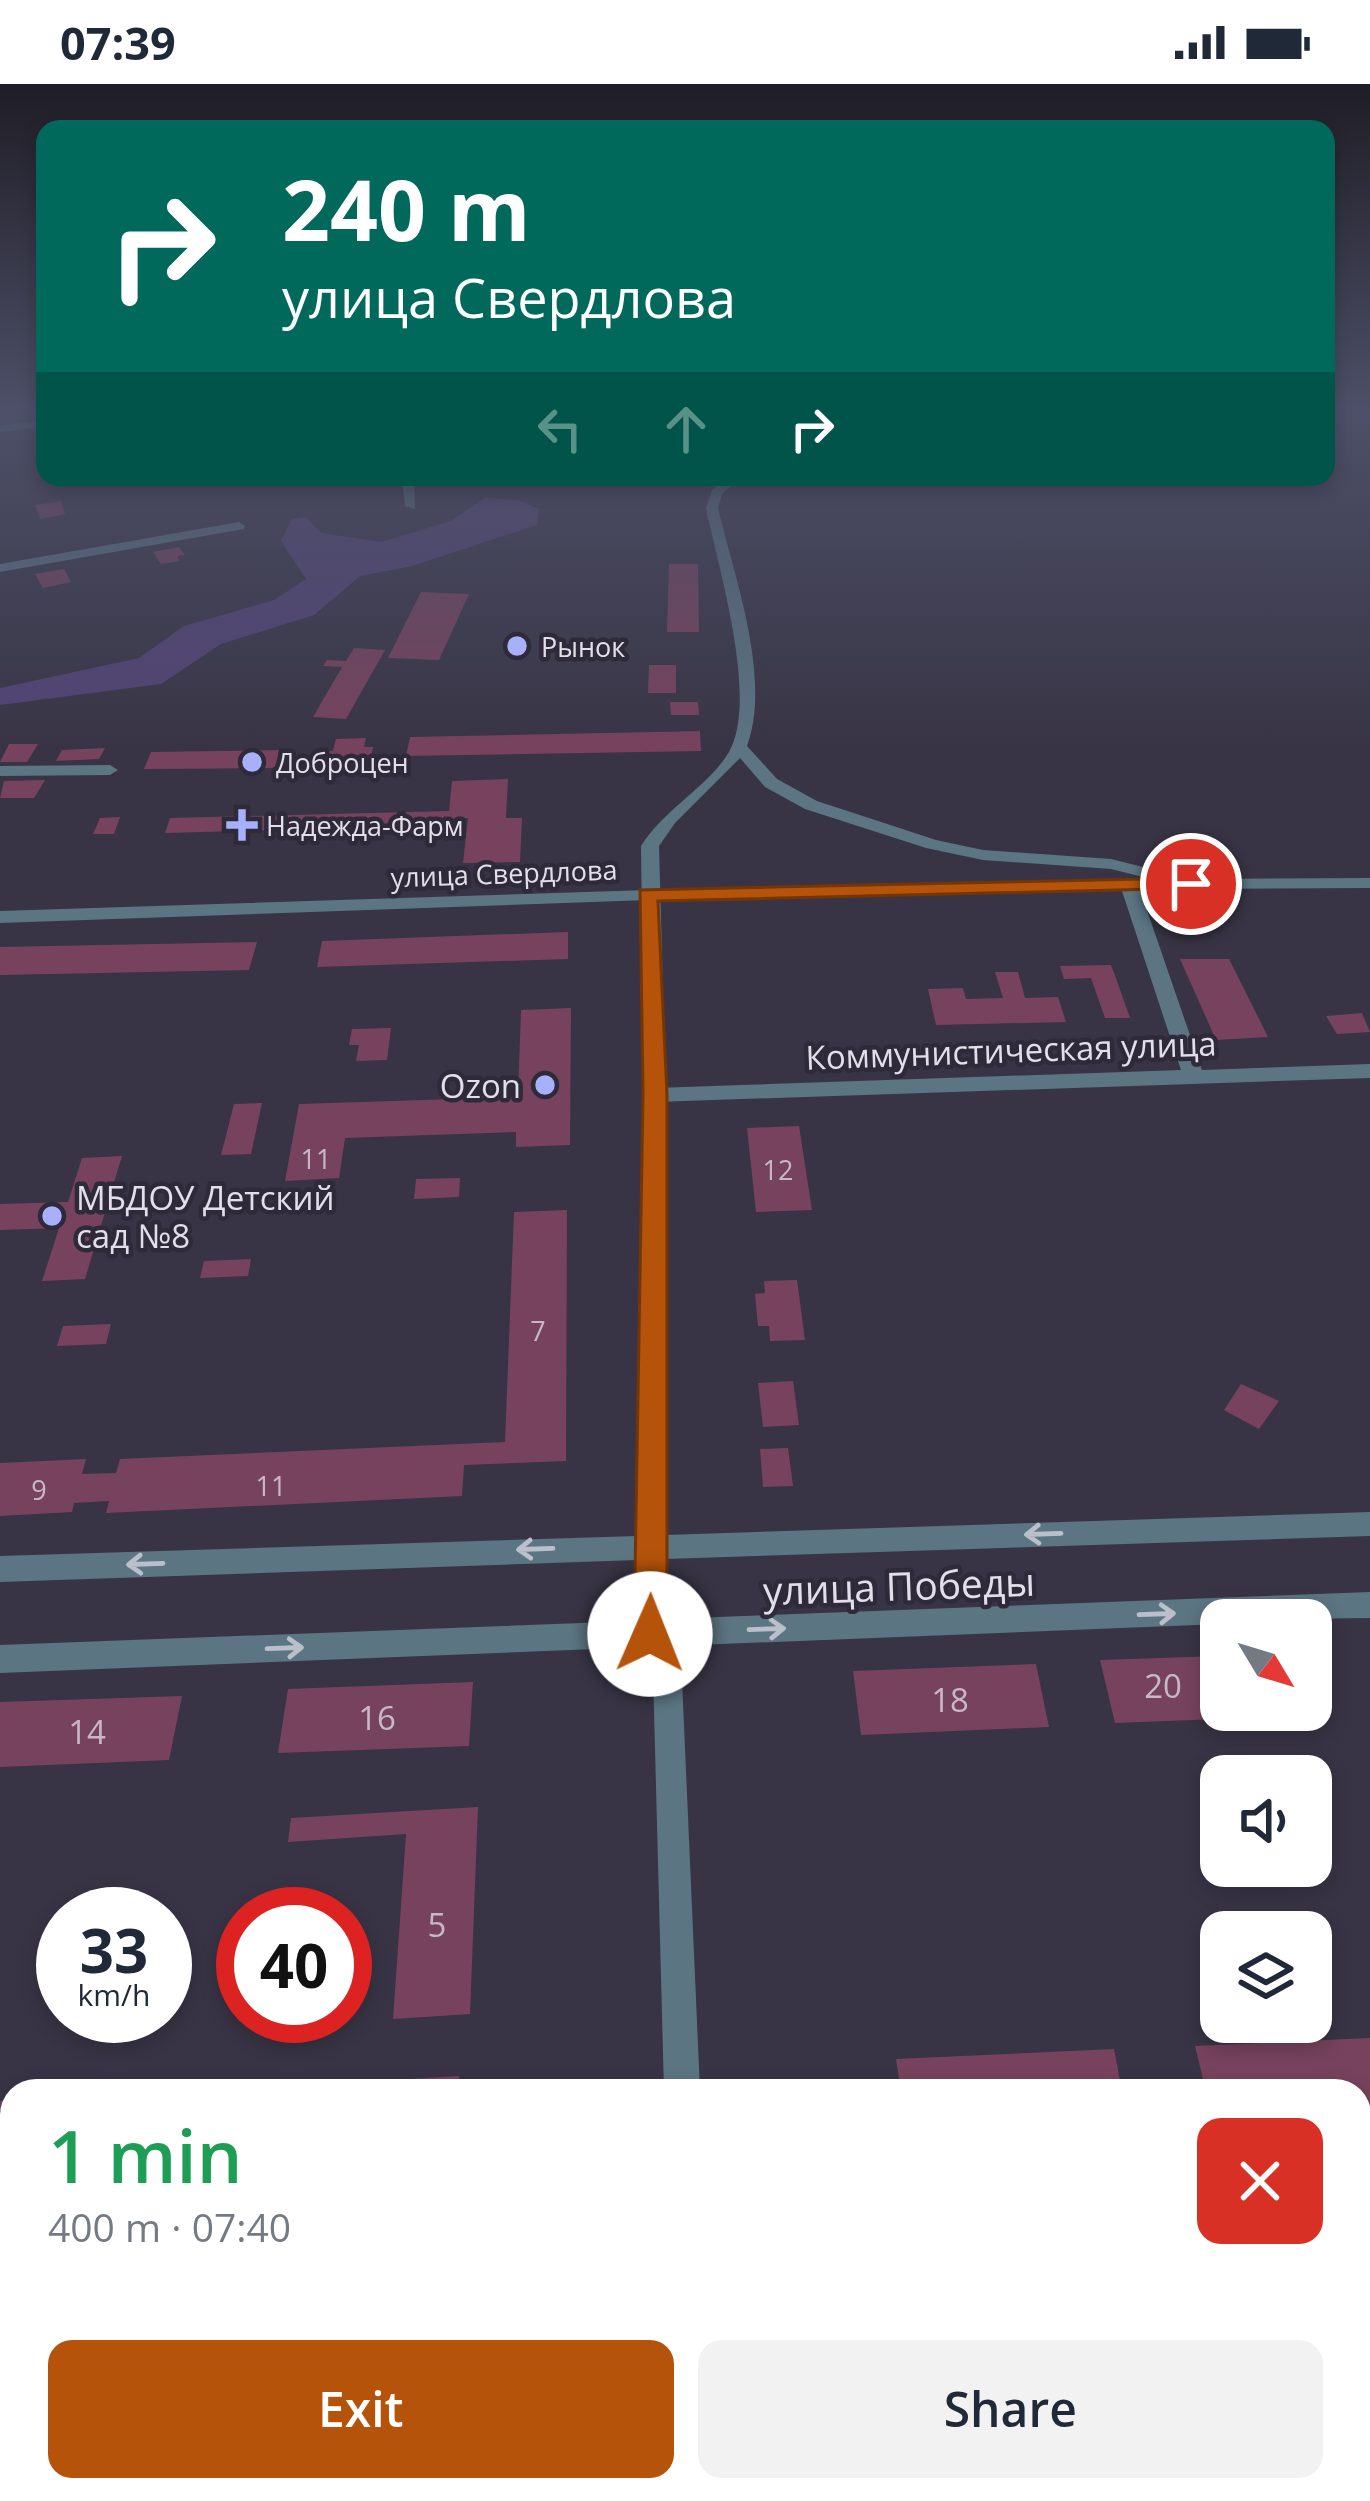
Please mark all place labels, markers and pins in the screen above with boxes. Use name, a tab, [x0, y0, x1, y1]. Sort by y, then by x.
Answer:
place label: Рынок	[541, 628, 625, 665]
marker: Рынок	[504, 633, 530, 659]
place label: Доброцен	[276, 744, 409, 781]
marker: Доброцен	[239, 749, 265, 775]
place label: Надежда-Фарм	[266, 807, 463, 844]
marker: Надежда-Фарм	[229, 812, 255, 838]
pin	[1140, 833, 1242, 935]
place label: Ozon	[440, 1063, 521, 1108]
marker: Ozon	[532, 1072, 558, 1098]
place label: МБДОУ Детский сад №8	[76, 1175, 335, 1258]
marker: МБДОУ Детский сад №8	[39, 1203, 65, 1229]

